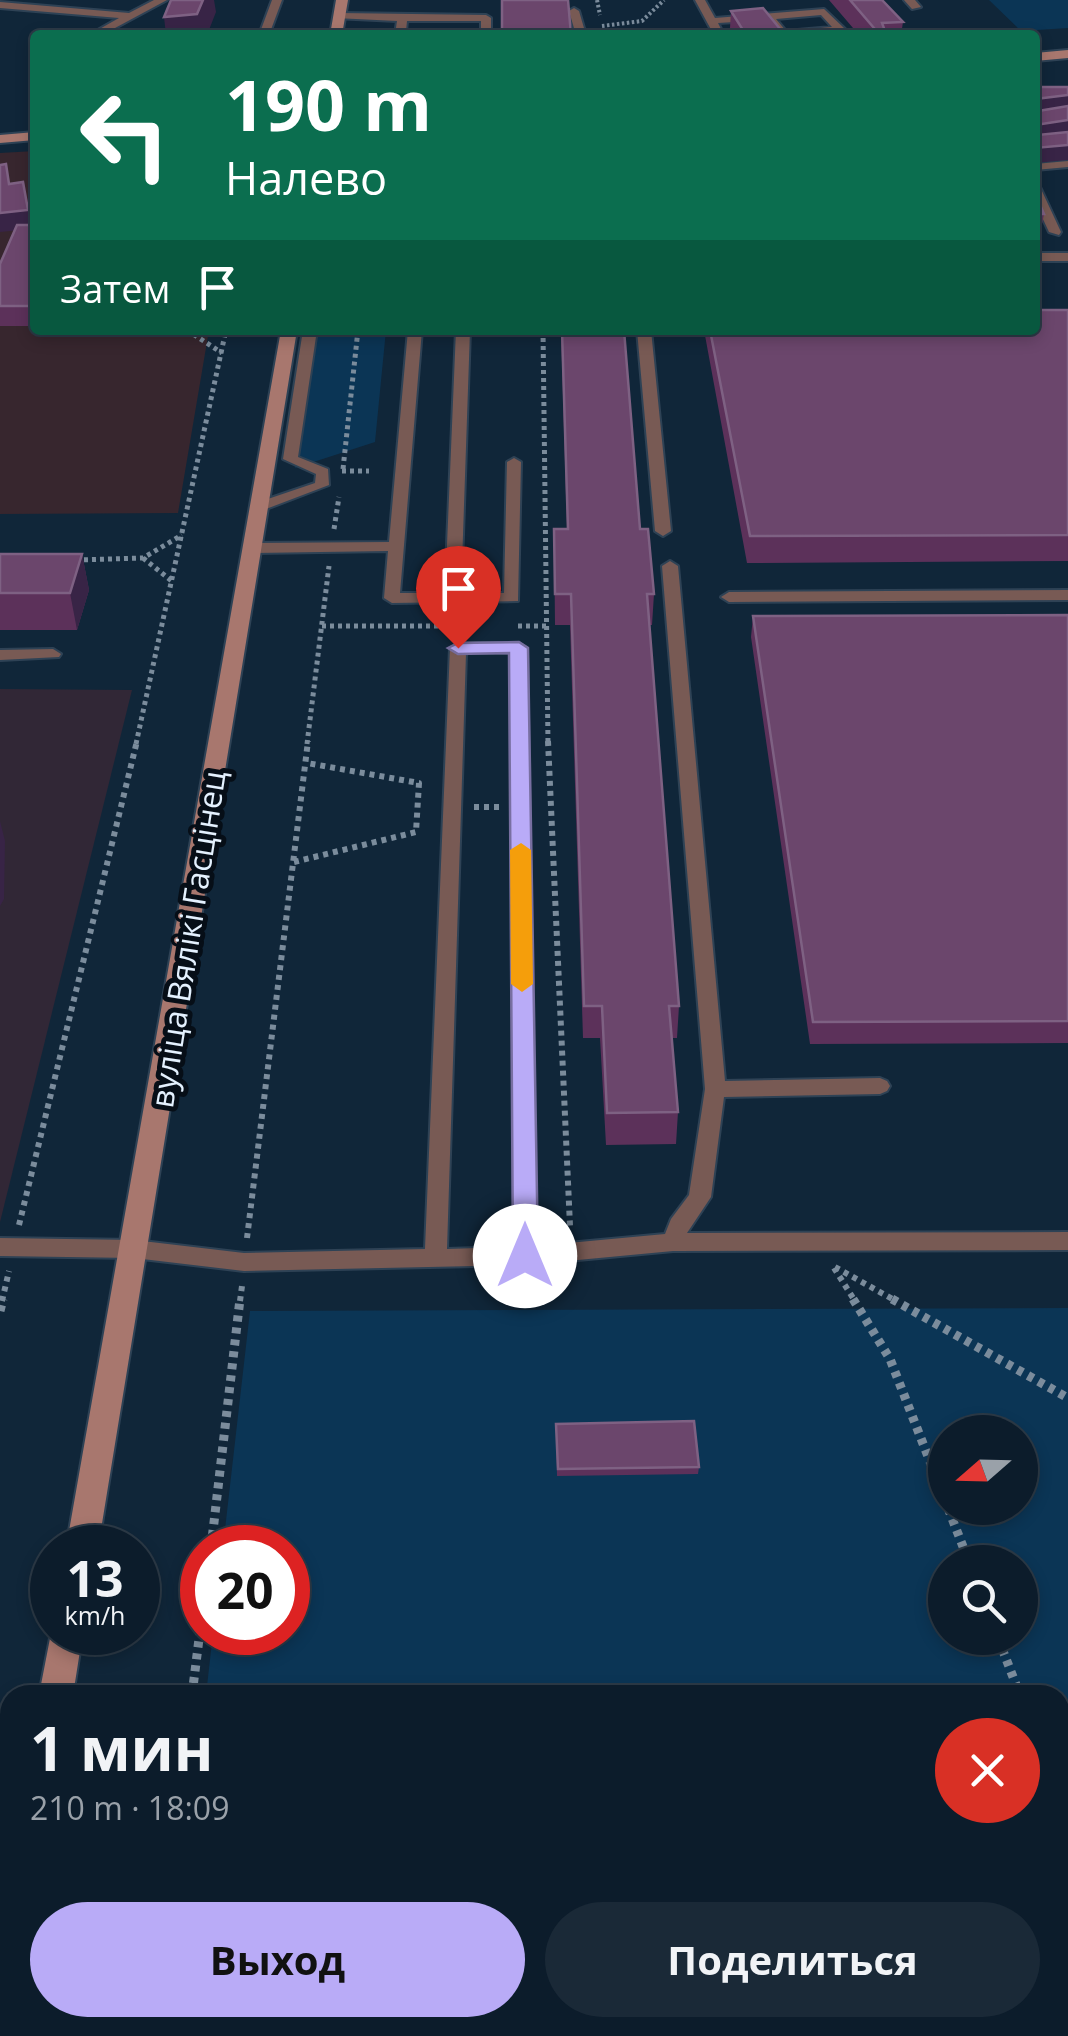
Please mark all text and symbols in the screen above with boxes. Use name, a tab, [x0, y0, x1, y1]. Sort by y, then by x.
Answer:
text: 190 m	[225, 56, 432, 152]
icon: left	[60, 70, 190, 200]
text: Налево	[225, 147, 387, 208]
icon: arrive	[190, 260, 245, 315]
text: Затем	[60, 262, 170, 314]
pin	[416, 546, 501, 649]
icon: arrive	[431, 561, 486, 616]
street label: вуліца Вялікі Гасцінец	[139, 767, 235, 1111]
position arrow	[473, 1204, 577, 1308]
north arrow	[928, 1415, 1038, 1525]
map controls	[928, 1415, 1038, 1655]
speed limit sign: 20	[180, 1525, 310, 1655]
text: 13	[66, 1544, 124, 1612]
button: search	[928, 1545, 1038, 1655]
text: km/h	[65, 1598, 125, 1632]
text: 1 мин	[30, 1707, 214, 1789]
button: close	[935, 1718, 1040, 1823]
text: 210 m · 18:09	[30, 1786, 229, 1829]
button: Выход	[30, 1902, 525, 2017]
button: Поделиться	[545, 1902, 1040, 2017]

